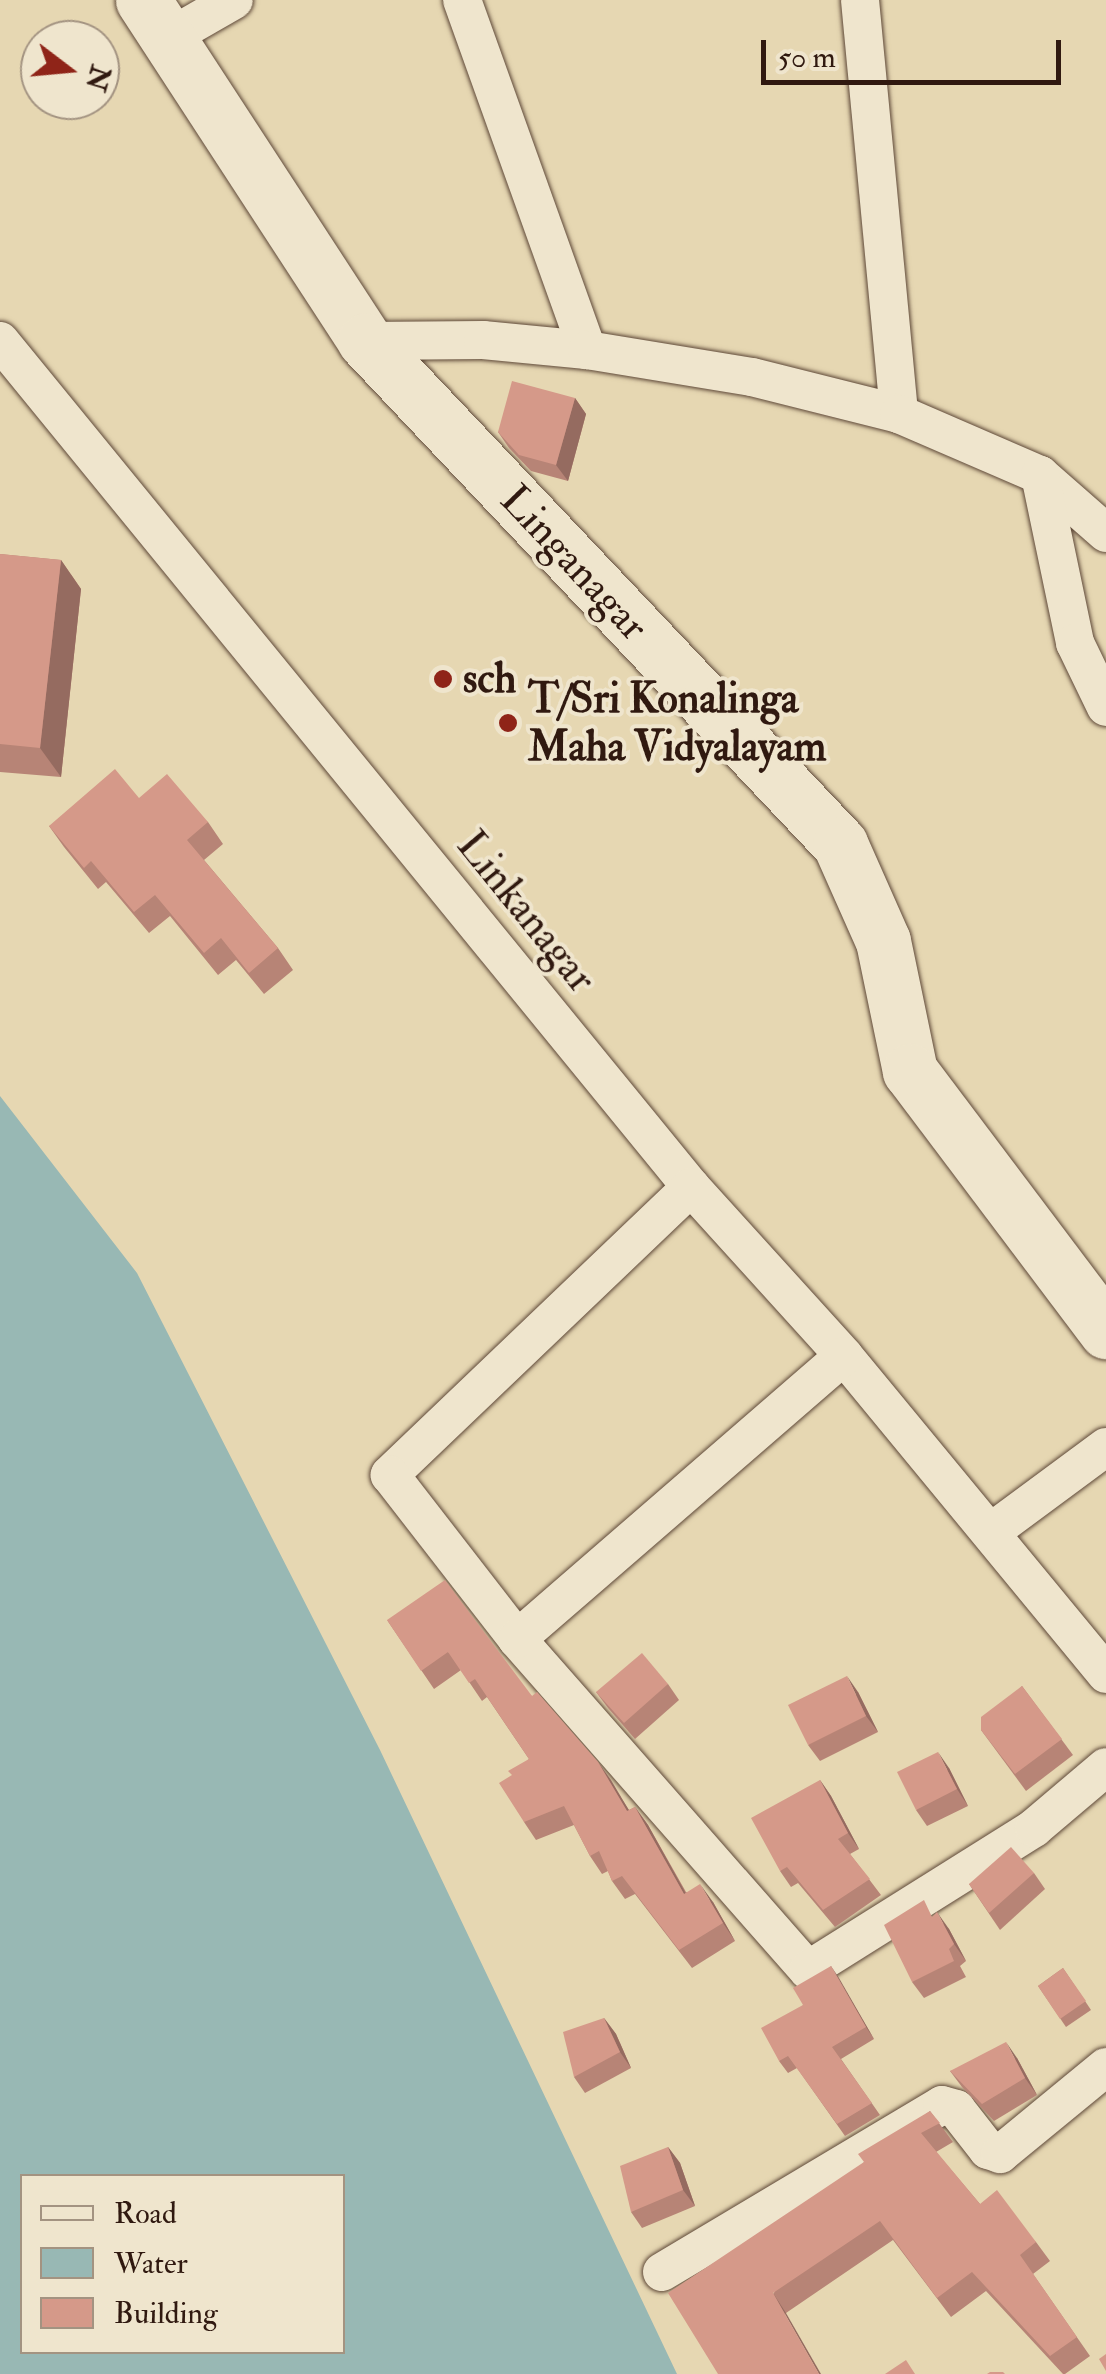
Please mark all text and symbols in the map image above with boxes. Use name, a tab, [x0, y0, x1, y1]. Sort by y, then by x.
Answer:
north arrow	[20, 20, 120, 120]
scale bar	[766, 20, 1066, 82]
text: 50 m	[778, 39, 836, 76]
text: N	[77, 61, 118, 95]
street label: Linganagar	[490, 475, 658, 651]
place label: sch	[463, 654, 516, 704]
marker: sch	[432, 668, 454, 690]
place label: T/Sri Konalinga Maha Vidyalayam	[528, 674, 826, 772]
marker: T/Sri Konalinga Maha Vidyalayam	[497, 712, 519, 734]
street label: Linkanagar	[446, 821, 606, 1003]
legend	[20, 2174, 345, 2354]
text: Road	[114, 2195, 177, 2232]
text: Water	[114, 2245, 188, 2282]
text: Building	[114, 2295, 218, 2332]

